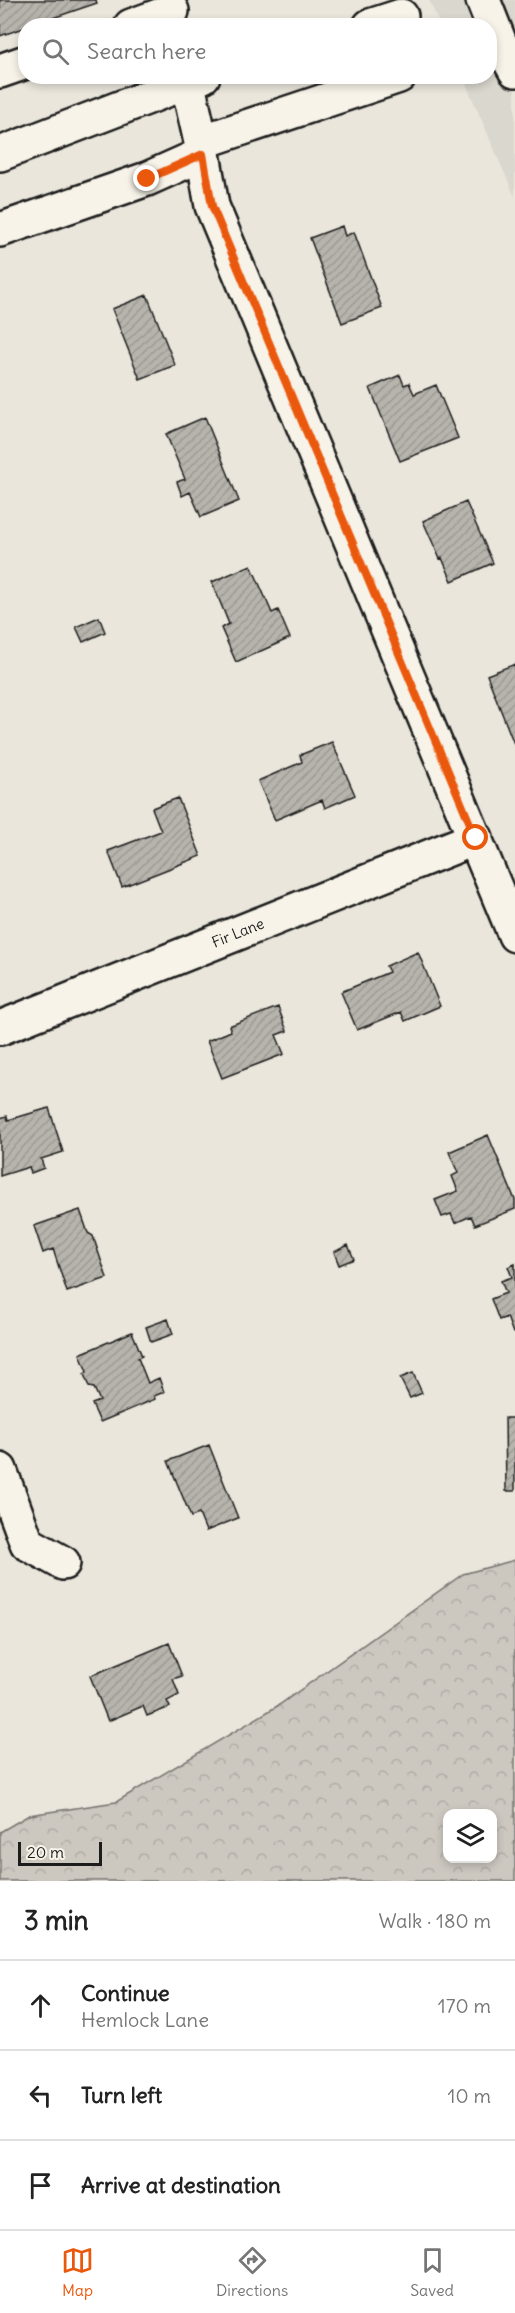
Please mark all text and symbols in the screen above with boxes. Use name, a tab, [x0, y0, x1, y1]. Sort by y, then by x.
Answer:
search box	[18, 18, 497, 84]
icon: search	[39, 35, 72, 68]
text: Search here	[87, 37, 206, 65]
route end	[133, 165, 159, 191]
route start	[462, 824, 488, 850]
street label: Fir Lane	[209, 913, 267, 952]
map controls	[443, 1809, 497, 1863]
button: layers	[443, 1809, 497, 1863]
scale bar	[18, 1839, 102, 1866]
text: 20 m	[27, 1842, 64, 1862]
text: 3 min	[24, 1904, 89, 1937]
text: Walk · 180 m	[379, 1908, 491, 1933]
text: Continue	[81, 1979, 170, 2007]
icon: ahead	[24, 1989, 57, 2022]
text: 170 m	[438, 1993, 491, 2018]
text: Hemlock Lane	[81, 2007, 209, 2032]
icon: left	[24, 2079, 57, 2112]
text: Turn left	[81, 2081, 162, 2109]
text: 10 m	[448, 2083, 491, 2108]
icon: arrive	[24, 2169, 57, 2202]
text: Arrive at destination	[81, 2171, 281, 2199]
tab: Map	[61, 2244, 94, 2300]
tab: Directions	[216, 2244, 288, 2300]
tab: Saved	[410, 2244, 454, 2300]

